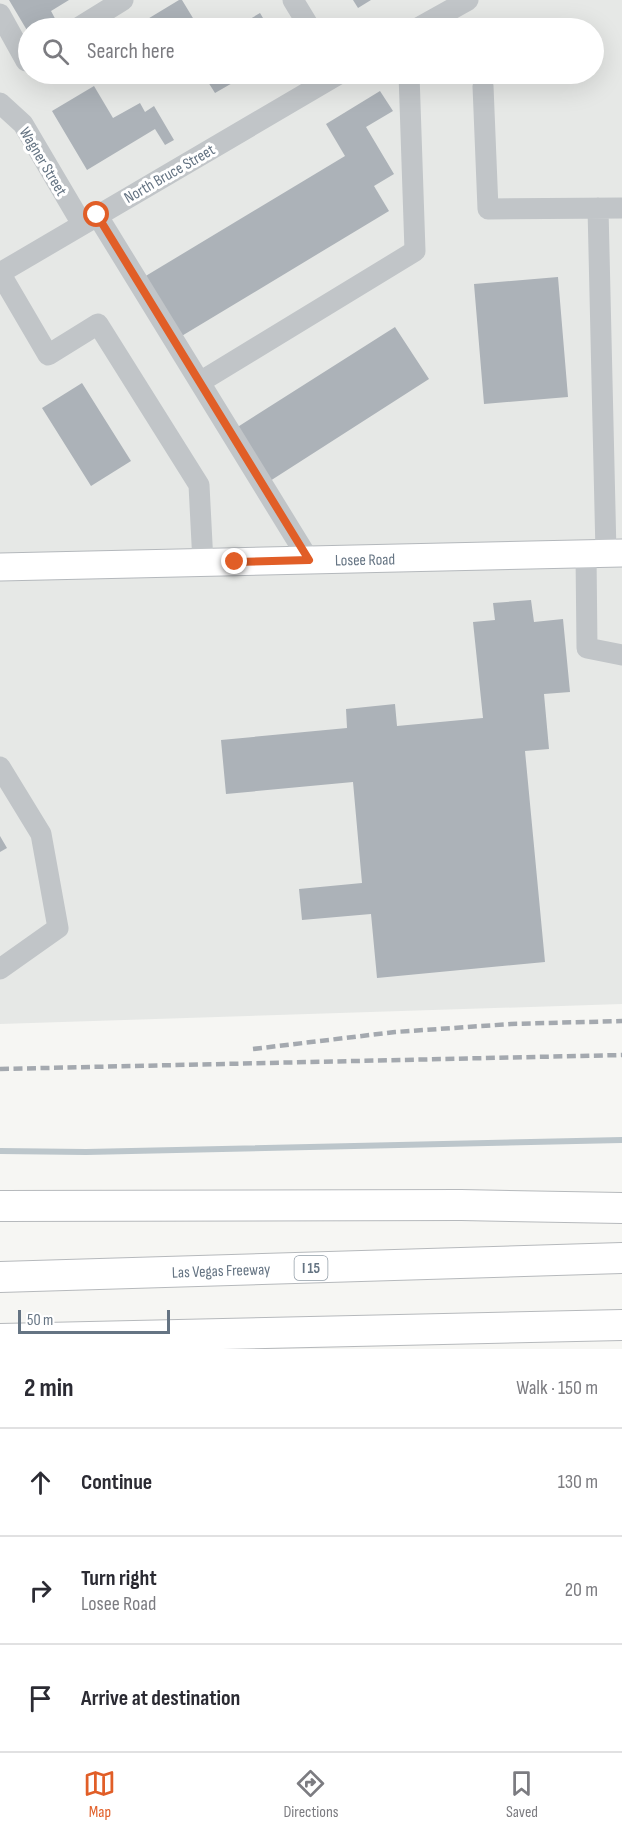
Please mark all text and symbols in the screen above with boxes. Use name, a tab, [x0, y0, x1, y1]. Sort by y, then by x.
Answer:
search box	[18, 18, 604, 84]
icon: search	[39, 35, 72, 68]
text: Search here	[87, 38, 174, 65]
street label: Wagner Street	[15, 124, 71, 200]
street label: North Bruce Street	[121, 141, 218, 208]
route start	[83, 201, 109, 227]
route end	[221, 548, 247, 574]
street label: Losee Road	[335, 550, 395, 571]
road number: I 15	[294, 1256, 328, 1280]
street label: Las Vegas Freeway	[172, 1260, 271, 1283]
scale bar	[18, 1307, 170, 1334]
text: 50 m	[27, 1311, 53, 1330]
text: 2 min	[24, 1373, 74, 1404]
text: Walk · 150 m	[516, 1376, 598, 1400]
icon: ahead	[24, 1466, 57, 1499]
text: Continue	[81, 1469, 152, 1496]
text: 130 m	[558, 1470, 598, 1494]
text: Turn right	[81, 1565, 157, 1592]
icon: right	[24, 1574, 57, 1607]
text: 20 m	[565, 1578, 598, 1602]
text: Losee Road	[81, 1592, 156, 1616]
icon: arrive	[24, 1682, 57, 1715]
text: Arrive at destination	[81, 1685, 240, 1712]
tab: Map	[83, 1767, 116, 1822]
tab: Directions	[283, 1767, 338, 1822]
tab: Saved	[505, 1767, 538, 1822]

